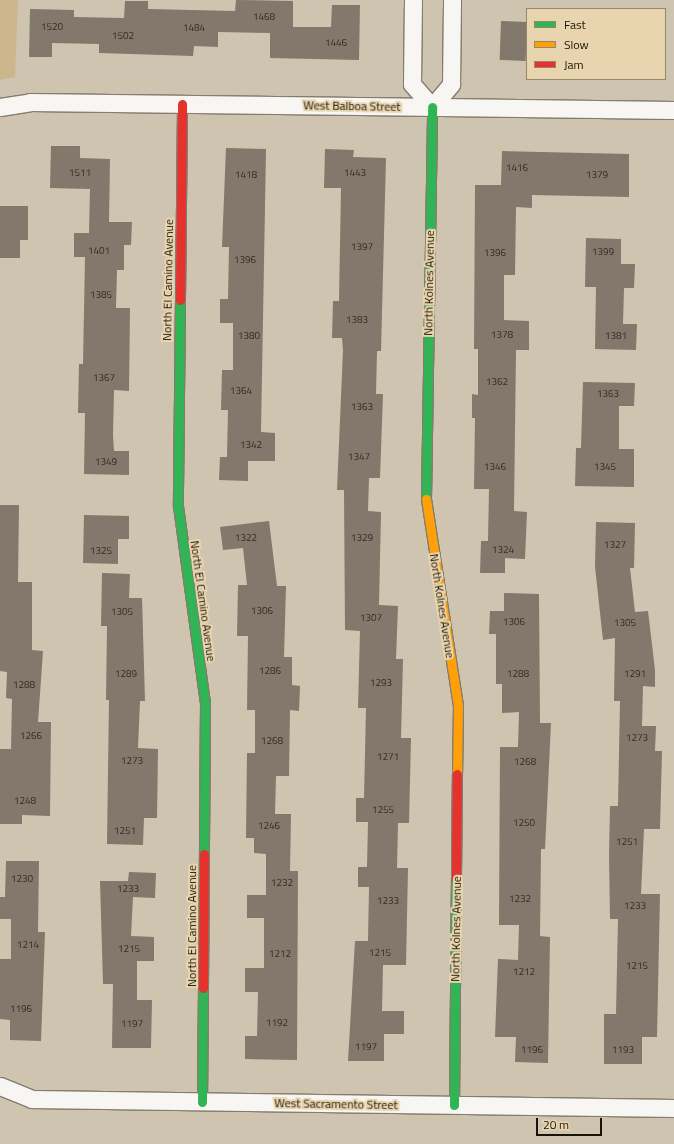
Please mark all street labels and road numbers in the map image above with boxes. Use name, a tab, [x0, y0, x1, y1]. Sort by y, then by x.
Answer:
street label: West Balboa Street	[303, 98, 401, 114]
street label: North El Camino Avenue	[160, 219, 176, 341]
street label: North Kolnes Avenue	[421, 230, 437, 336]
street label: North El Camino Avenue	[187, 540, 219, 662]
street label: North Kolnes Avenue	[427, 553, 457, 659]
street label: North El Camino Avenue	[185, 865, 199, 987]
street label: North Kolnes Avenue	[448, 876, 464, 982]
street label: West Sacramento Street	[274, 1096, 398, 1112]

